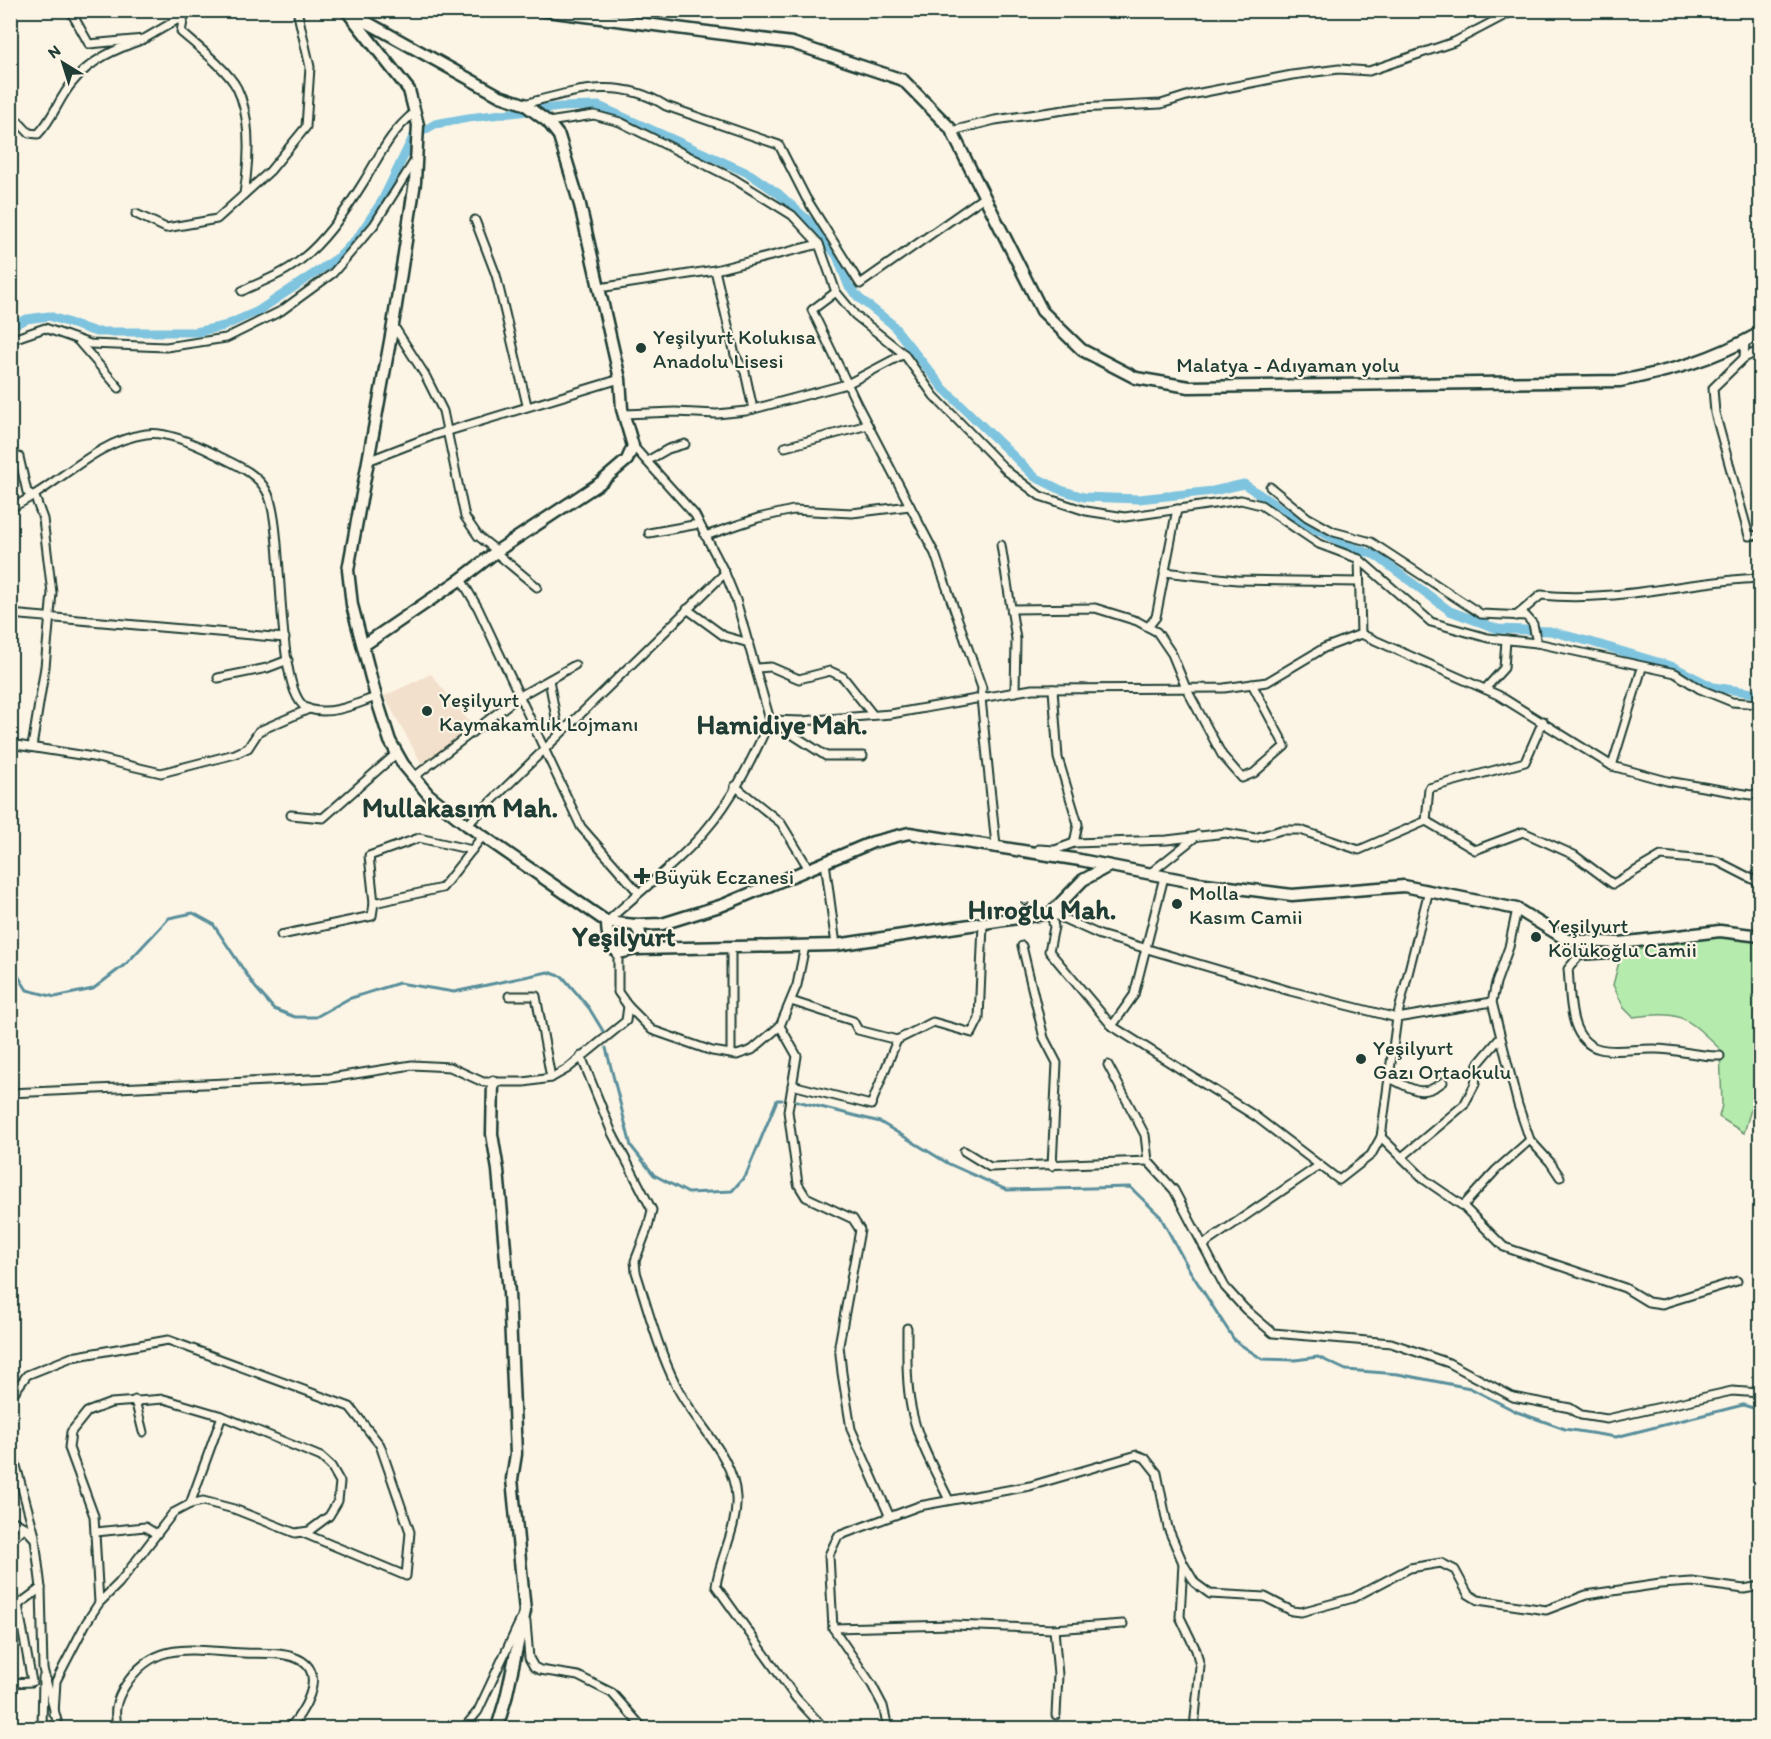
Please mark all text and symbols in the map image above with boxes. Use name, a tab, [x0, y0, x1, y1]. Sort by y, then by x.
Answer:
north arrow	[33, 33, 93, 93]
text: N	[44, 41, 64, 62]
place label: Yeşilyurt Kolukısa Anadolu Lisesi	[653, 324, 816, 373]
marker: Yeşilyurt Kolukısa Anadolu Lisesi	[634, 341, 648, 355]
street label: Malatya - Adıyaman yolu	[1176, 352, 1400, 377]
place label: Yeşilyurt Kaymakamlık Lojmanı	[439, 687, 638, 736]
marker: Yeşilyurt Kaymakamlık Lojmanı	[420, 704, 434, 718]
district label: Hamidiye Mah.	[696, 708, 868, 741]
district label: Mullakasım Mah.	[362, 791, 558, 824]
place label: Büyük Eczanesi	[654, 864, 794, 889]
marker: Büyük Eczanesi	[635, 869, 649, 883]
place label: Molla Kasım Camii	[1189, 880, 1303, 929]
district label: Hıroğlu Mah.	[968, 893, 1116, 926]
marker: Molla Kasım Camii	[1170, 897, 1184, 911]
place label: Yeşilyurt Kölükoğlu Camii	[1548, 913, 1697, 962]
district label: Yeşilyurt	[571, 920, 676, 953]
marker: Yeşilyurt Kölükoğlu Camii	[1529, 930, 1543, 944]
place label: Yeşilyurt Gazı Ortaokulu	[1373, 1035, 1512, 1084]
marker: Yeşilyurt Gazı Ortaokulu	[1354, 1052, 1368, 1066]

